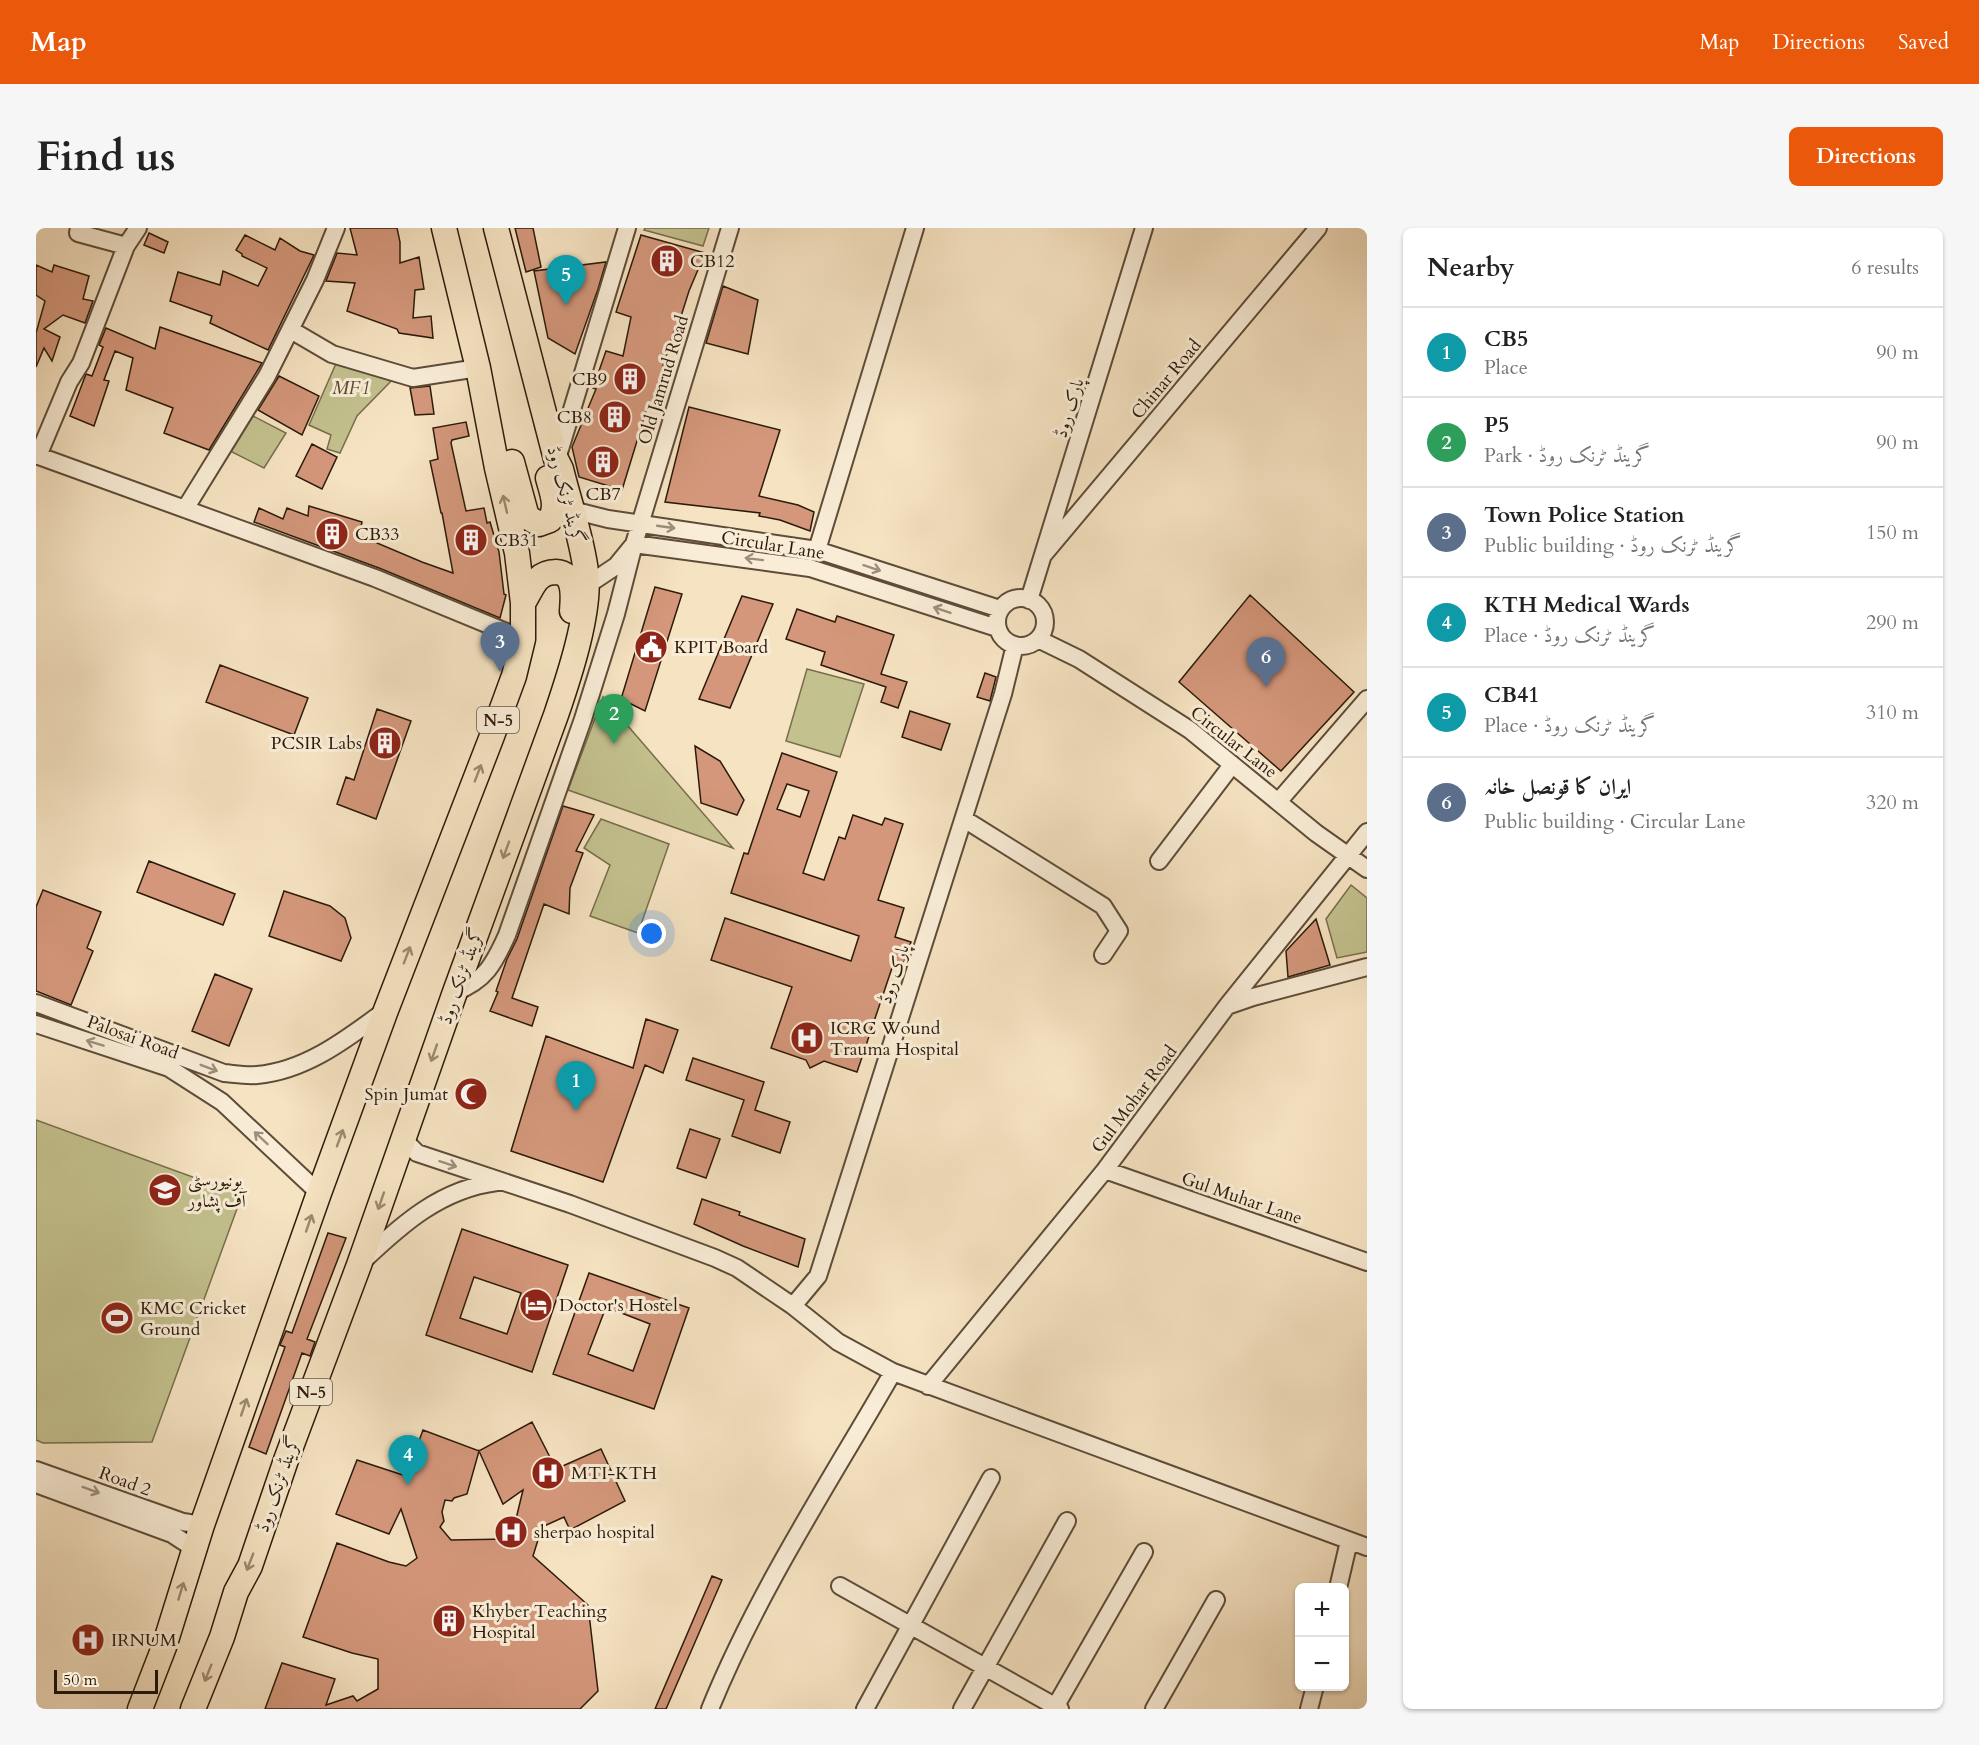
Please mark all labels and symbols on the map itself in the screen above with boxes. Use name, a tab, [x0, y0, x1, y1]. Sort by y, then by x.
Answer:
building icon: CB12	[649, 243, 685, 279]
place label: CB12	[690, 249, 734, 274]
pin: 5	[546, 256, 586, 305]
street label: Old Jamrud Road	[632, 312, 695, 448]
street label: Chinar Road	[1125, 334, 1208, 425]
building icon: CB9	[612, 361, 648, 397]
place label: CB9	[572, 367, 607, 392]
street label: پارک روڈ	[1049, 374, 1091, 441]
park label: MF1	[332, 376, 370, 401]
building icon: CB8	[597, 399, 633, 435]
place label: CB8	[557, 405, 592, 430]
street label: گرینڈ ٹرنک روڈ	[540, 443, 591, 547]
building icon: CB7	[585, 444, 621, 480]
place label: CB7	[585, 482, 621, 507]
one-way arrow	[499, 495, 511, 514]
building icon: CB33	[314, 516, 350, 552]
one-way arrow	[656, 521, 675, 532]
place label: CB33	[355, 522, 399, 547]
building icon: CB31	[453, 522, 489, 558]
street label: Circular Lane	[719, 525, 826, 566]
place label: CB31	[494, 528, 538, 553]
one-way arrow	[745, 554, 765, 565]
one-way arrow	[862, 563, 881, 574]
one-way arrow	[933, 603, 952, 614]
pin: 3	[480, 622, 520, 672]
public building icon: KPIT Board	[633, 629, 669, 665]
place label: KPIT Board	[674, 635, 769, 660]
pin: 6	[1246, 638, 1286, 687]
pin: 2	[594, 694, 634, 744]
street label: Circular Lane	[1185, 700, 1282, 784]
road number: N-5	[477, 707, 519, 733]
building icon: PCSIR Labs	[367, 725, 403, 761]
place label: PCSIR Labs	[271, 731, 362, 756]
one-way arrow	[473, 765, 484, 783]
one-way arrow	[500, 840, 511, 859]
your location	[637, 919, 666, 948]
street label: گرینڈ ٹرنک روڈ	[433, 925, 490, 1028]
street label: پارک روڈ	[873, 940, 916, 1007]
one-way arrow	[403, 947, 414, 965]
street label: Palosai Road	[83, 1009, 183, 1066]
place label: ICRC Wound Trauma Hospital	[830, 1016, 959, 1062]
hospital icon: ICRC Wound Trauma Hospital	[789, 1020, 825, 1056]
one-way arrow	[86, 1037, 105, 1048]
street label: Gul Mohar Road	[1086, 1040, 1183, 1158]
one-way arrow	[427, 1043, 438, 1062]
pin: 1	[556, 1062, 596, 1111]
one-way arrow	[199, 1063, 218, 1074]
mosque icon: Spin Jumat	[453, 1076, 489, 1112]
place label: Spin Jumat	[365, 1082, 448, 1107]
one-way arrow	[335, 1129, 346, 1148]
one-way arrow	[254, 1132, 269, 1146]
one-way arrow	[438, 1159, 457, 1170]
street label: Gul Muhar Lane	[1178, 1166, 1306, 1231]
place label: یونیورسٹی آف پشاور	[186, 1168, 248, 1214]
school or university icon: یونیورسٹی آف پشاور	[147, 1172, 183, 1208]
one-way arrow	[375, 1191, 386, 1210]
one-way arrow	[304, 1214, 315, 1233]
hotel icon: Doctor's Hostel	[518, 1287, 554, 1323]
place label: Doctor's Hostel	[559, 1293, 678, 1318]
place label: KMC Cricket Ground	[140, 1296, 246, 1342]
sports icon: KMC Cricket Ground	[99, 1300, 135, 1336]
road number: N-5	[290, 1379, 332, 1405]
one-way arrow	[239, 1398, 250, 1416]
street label: گرینڈ ٹرنک روڈ	[250, 1433, 307, 1536]
pin: 4	[388, 1436, 428, 1485]
hospital icon: MTI-KTH	[530, 1455, 566, 1491]
street label: Road 2	[95, 1461, 154, 1502]
place label: MTI-KTH	[571, 1461, 657, 1486]
one-way arrow	[81, 1485, 100, 1496]
hospital icon: sherpao hospital	[493, 1514, 529, 1550]
place label: sherpao hospital	[534, 1520, 655, 1545]
one-way arrow	[244, 1552, 255, 1571]
one-way arrow	[176, 1582, 187, 1601]
place label: Khyber Teaching Hospital	[472, 1599, 608, 1645]
building icon: Khyber Teaching Hospital	[431, 1603, 467, 1639]
hospital icon: IRNUM	[70, 1622, 106, 1658]
place label: IRNUM	[111, 1628, 177, 1653]
one-way arrow	[202, 1664, 213, 1682]
scale bar	[54, 1667, 158, 1694]

